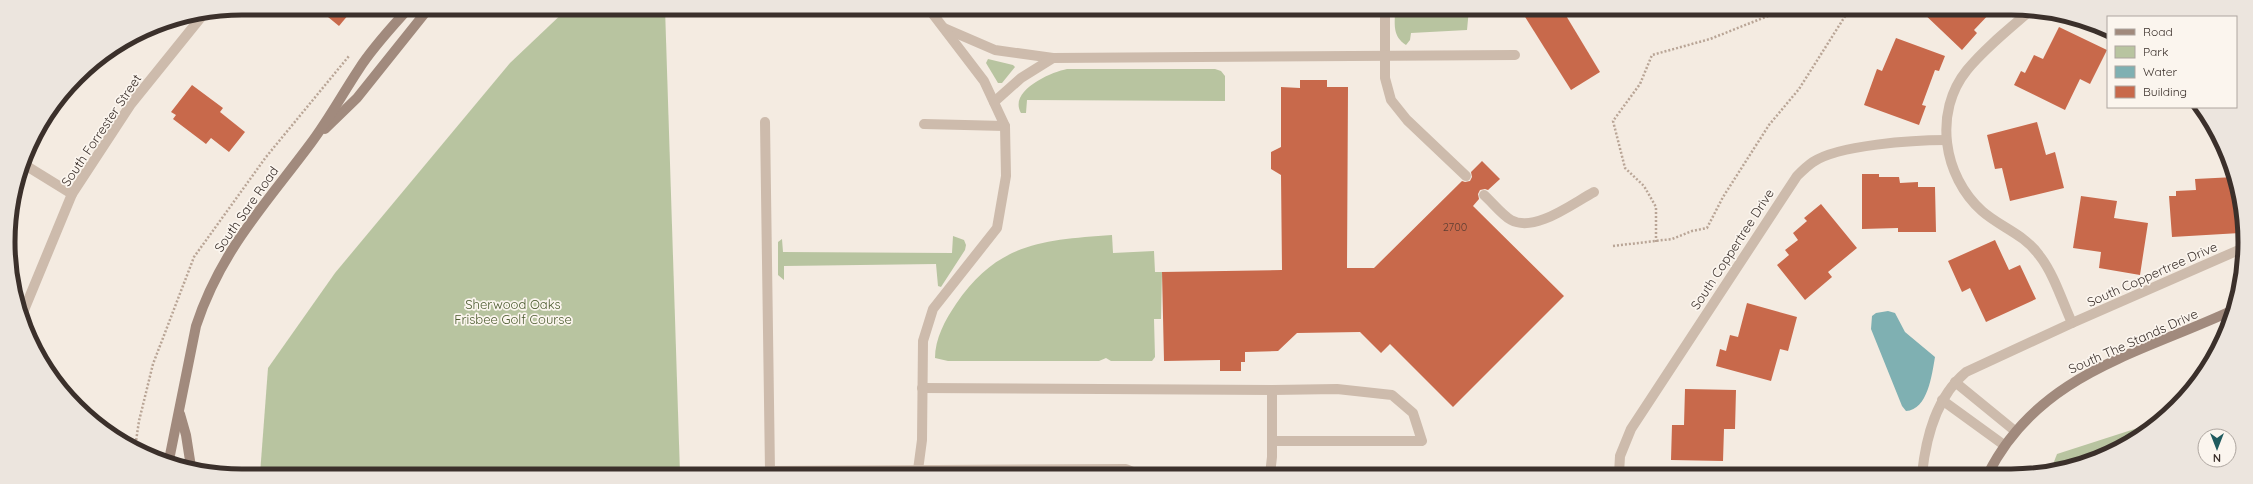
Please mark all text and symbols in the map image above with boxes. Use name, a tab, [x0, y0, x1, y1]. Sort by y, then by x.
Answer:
legend	[2107, 16, 2237, 108]
text: Road	[2143, 24, 2173, 39]
text: Park	[2143, 44, 2168, 59]
text: Water	[2143, 64, 2178, 79]
street label: South Forrester Street	[58, 71, 144, 189]
text: Building	[2143, 84, 2187, 99]
street label: South Sare Road	[210, 163, 282, 255]
street label: South Coppertree Drive	[1687, 186, 1777, 312]
house number: 2700	[1443, 220, 1467, 234]
street label: South Coppertree Drive	[2084, 238, 2220, 310]
park label: Sherwood Oaks Frisbee Golf Course	[454, 296, 572, 327]
street label: South The Stands Drive	[2066, 305, 2200, 377]
north arrow	[2197, 428, 2237, 468]
text: N	[2213, 451, 2221, 465]

